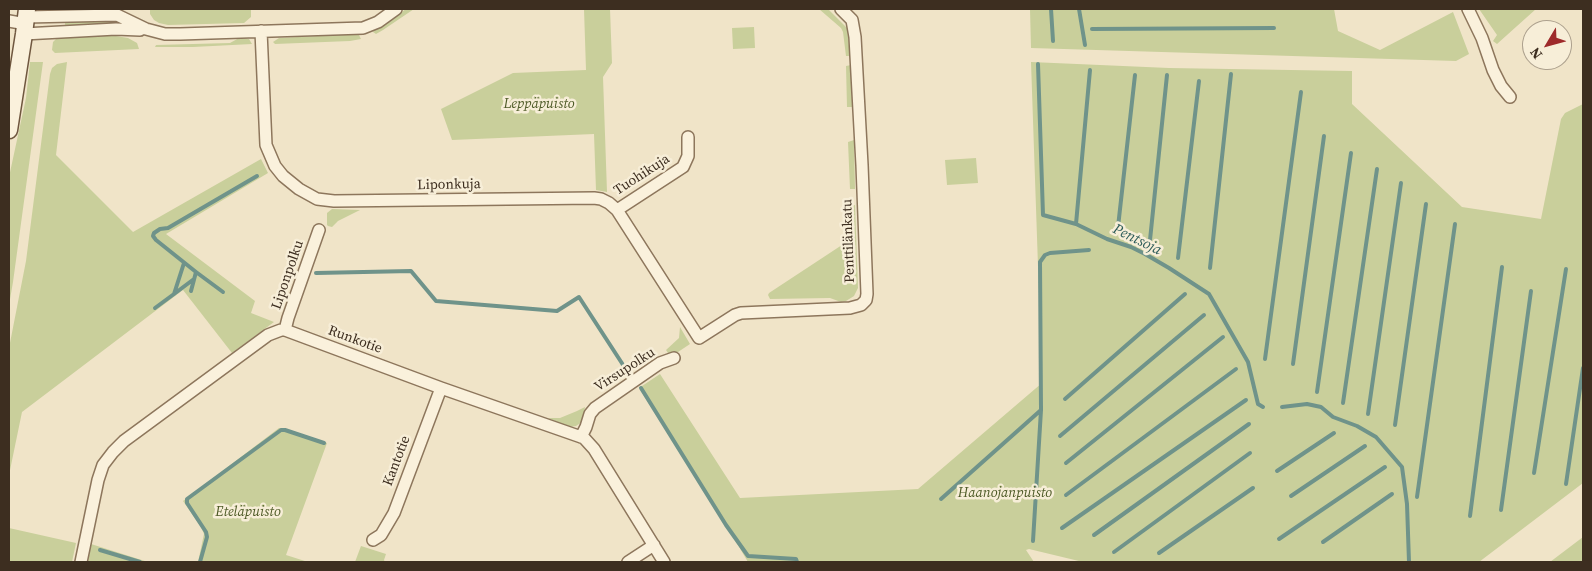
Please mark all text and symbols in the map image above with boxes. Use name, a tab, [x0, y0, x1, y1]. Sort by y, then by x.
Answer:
north arrow	[1522, 20, 1572, 70]
text: N	[1525, 43, 1547, 64]
park label: Leppäpuisto	[503, 96, 575, 112]
street label: Tuohikuja	[611, 151, 673, 199]
street label: Liponkuja	[417, 176, 481, 194]
street label: Penttilänkatu	[839, 199, 859, 283]
water label: Pentsoja	[1110, 220, 1164, 260]
street label: Liponpolku	[268, 238, 308, 312]
street label: Runkotie	[326, 322, 384, 358]
street label: Virsupolku	[592, 344, 658, 396]
street label: Kantotie	[380, 433, 414, 489]
park label: Haanojanpuisto	[958, 485, 1052, 501]
park label: Eteläpuisto	[215, 504, 281, 520]

